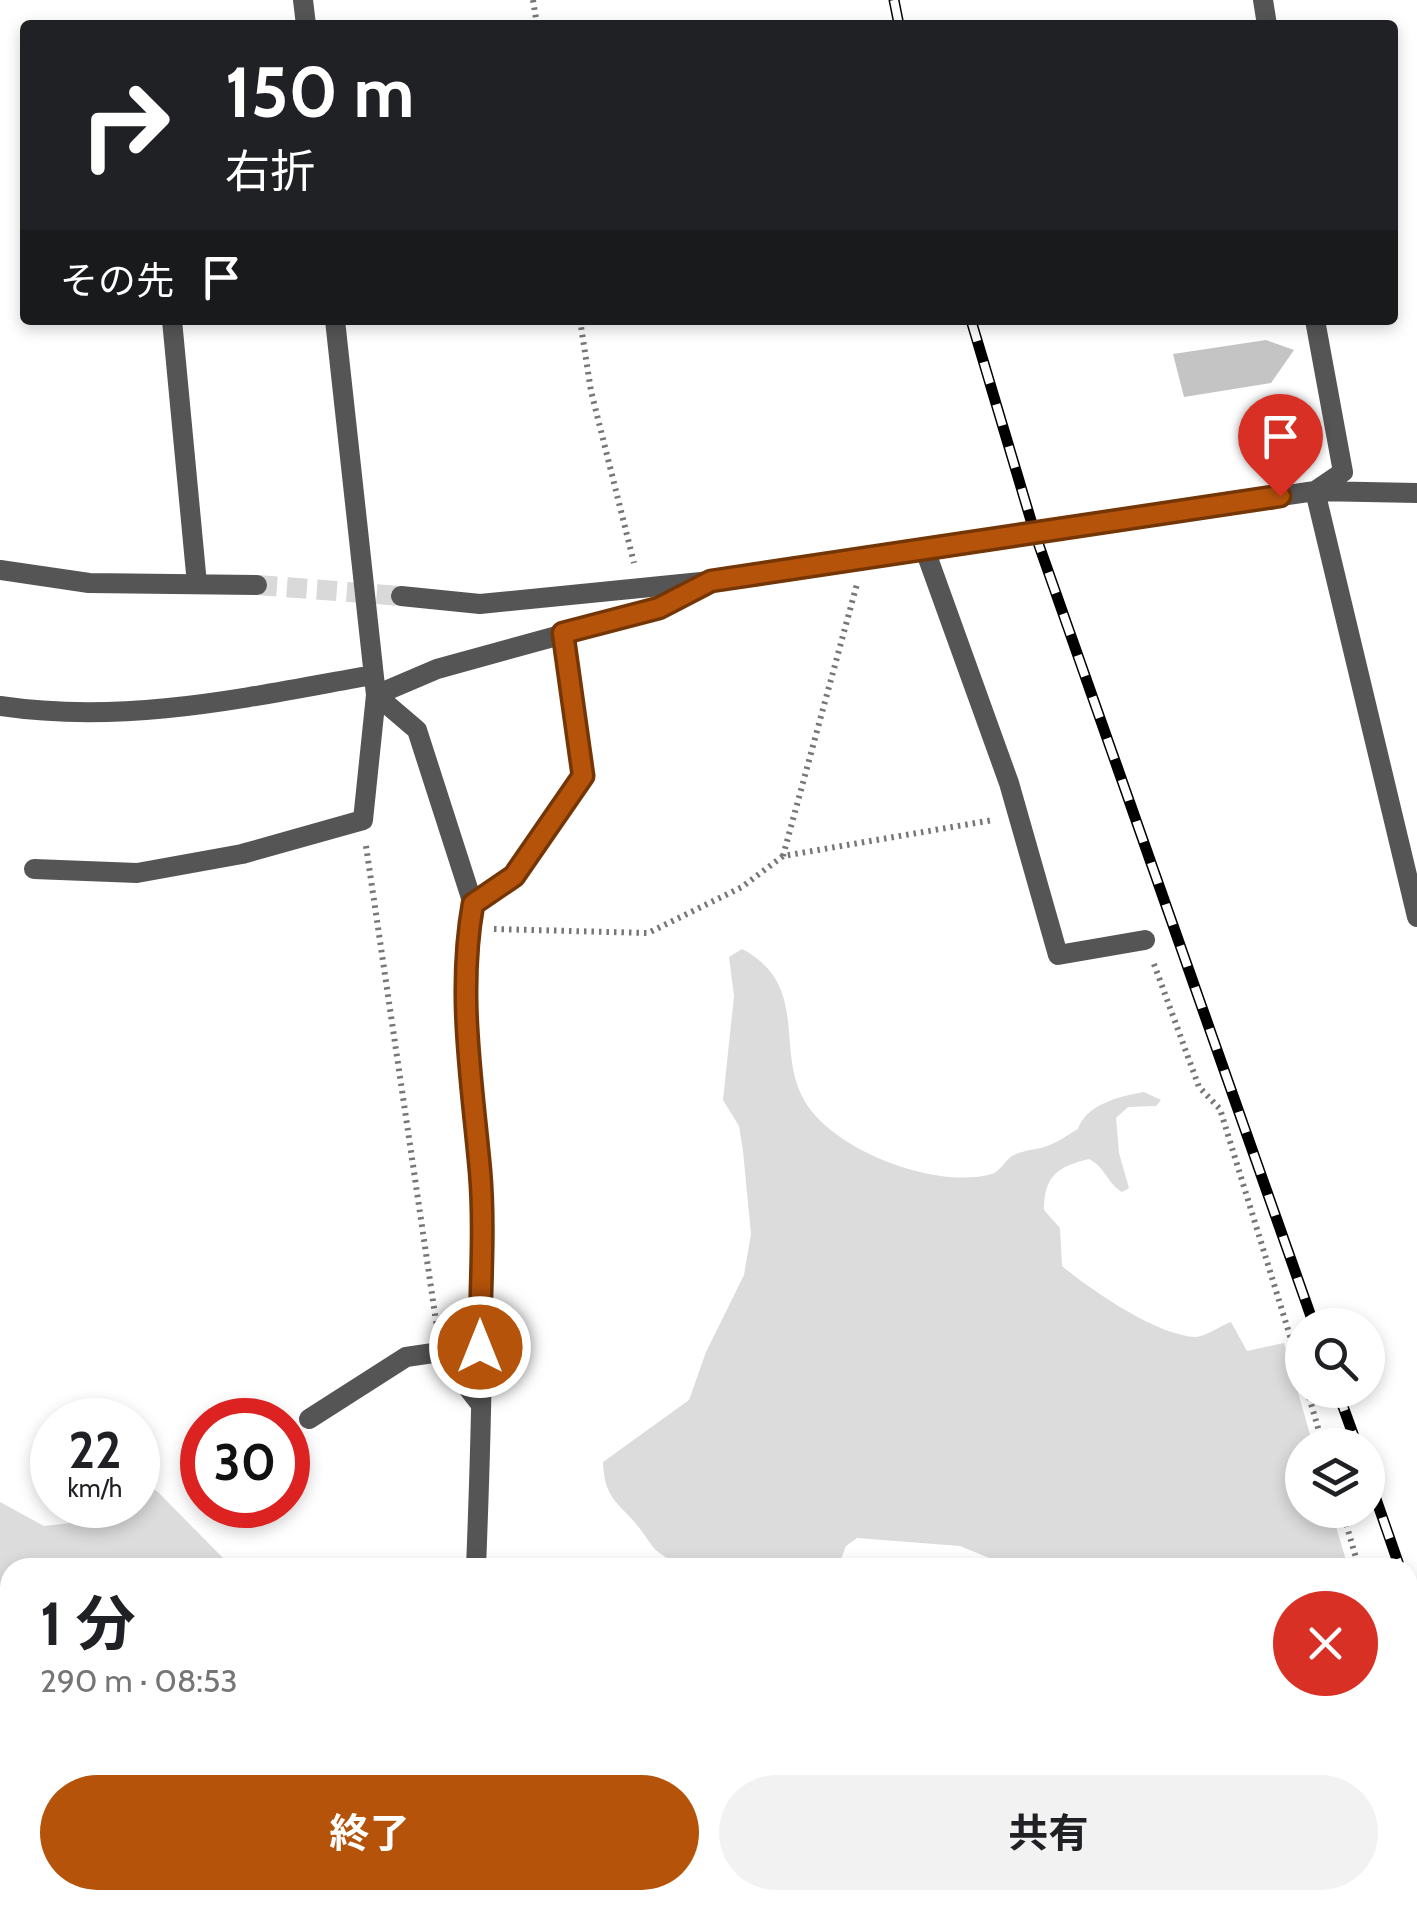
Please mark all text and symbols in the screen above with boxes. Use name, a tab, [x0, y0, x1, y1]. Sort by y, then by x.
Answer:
text: 150 m	[225, 49, 414, 135]
icon: right	[60, 60, 190, 190]
text: 右折	[225, 144, 315, 198]
icon: arrive	[194, 250, 249, 305]
text: その先	[60, 257, 174, 304]
pin	[1238, 394, 1323, 497]
icon: arrive	[1253, 409, 1308, 464]
position arrow	[428, 1295, 532, 1399]
map controls	[1285, 1308, 1385, 1528]
button: search	[1285, 1308, 1385, 1408]
speed limit sign: 30	[180, 1398, 310, 1528]
text: 22	[69, 1420, 121, 1481]
button: layers	[1285, 1428, 1385, 1528]
text: km/h	[68, 1473, 122, 1503]
text: 1 分	[40, 1587, 136, 1660]
button: close	[1273, 1591, 1378, 1696]
text: 290 m · 08:53	[40, 1661, 238, 1700]
button: 終了	[40, 1775, 699, 1890]
button: 共有	[719, 1775, 1378, 1890]

